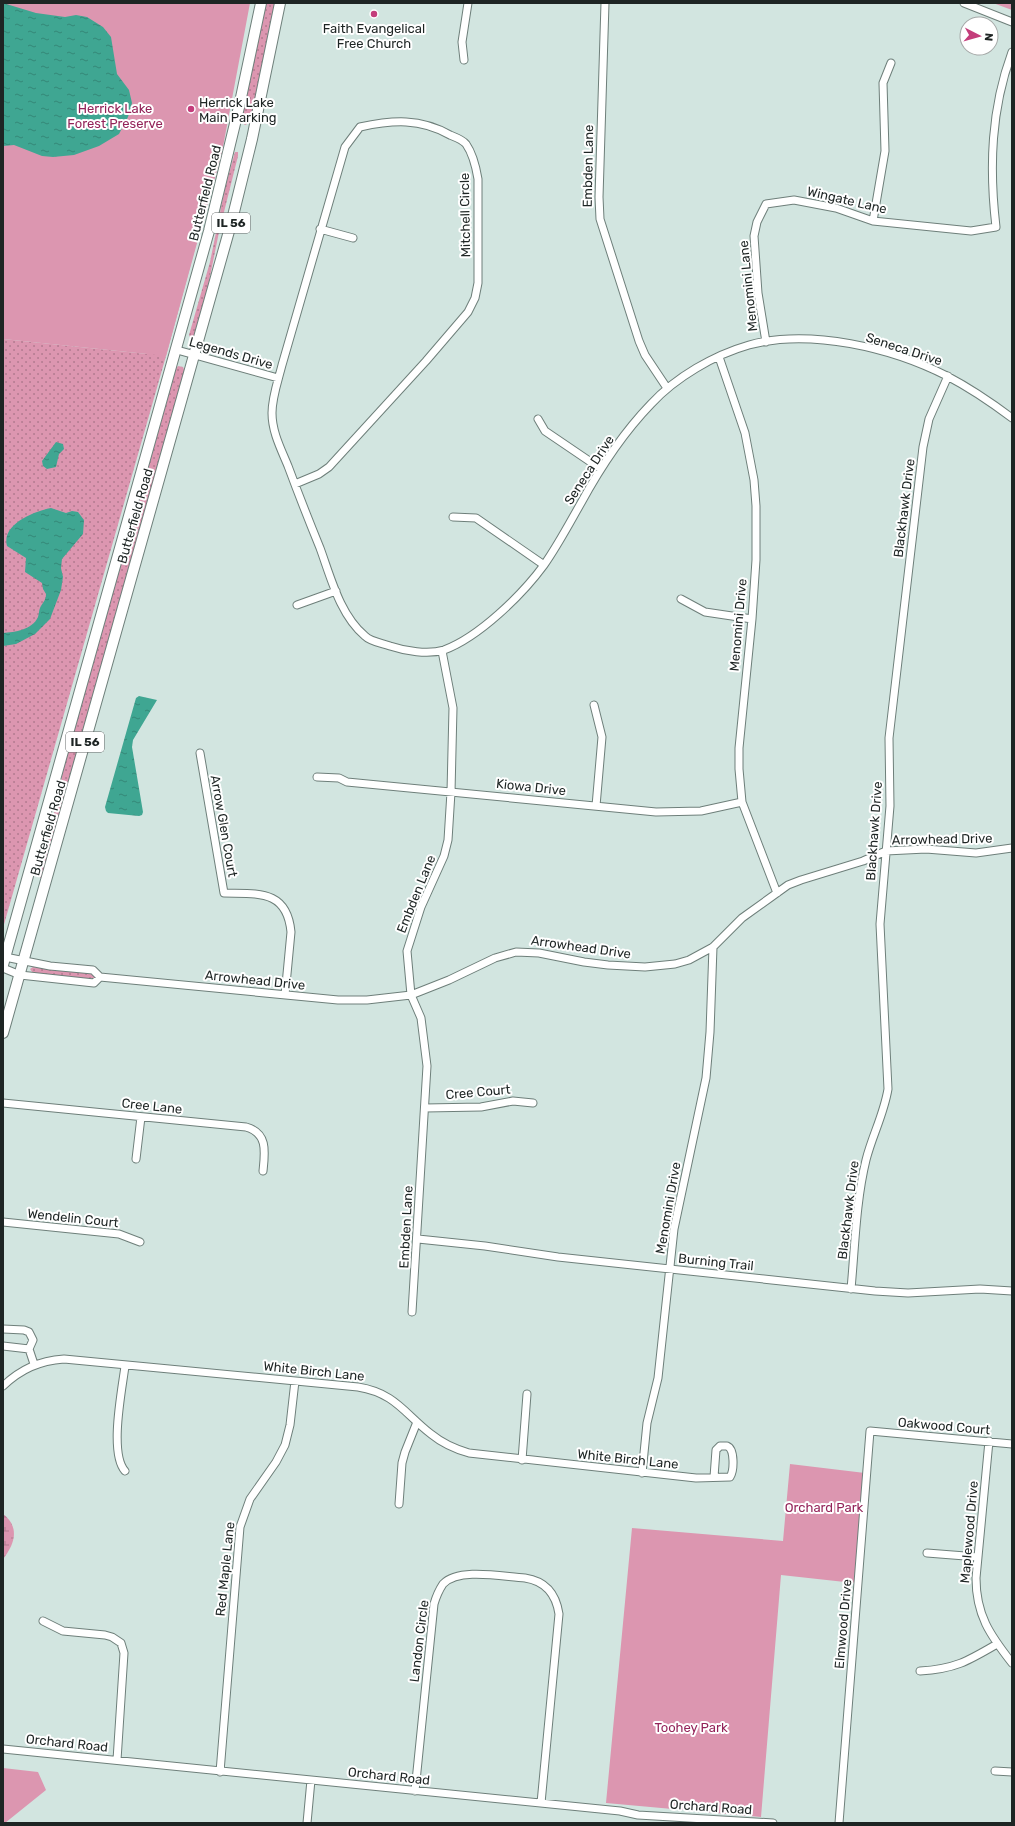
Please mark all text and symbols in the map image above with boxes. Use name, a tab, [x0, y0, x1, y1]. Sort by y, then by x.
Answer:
marker: Faith Evangelical Free Church	[369, 9, 379, 19]
north arrow	[959, 16, 999, 56]
place label: Faith Evangelical Free Church	[323, 21, 425, 51]
text: N	[982, 32, 995, 42]
place label: Herrick Lake Main Parking	[199, 95, 277, 126]
park label: Herrick Lake Forest Preserve	[67, 101, 163, 131]
marker: Herrick Lake Main Parking	[186, 104, 196, 114]
street label: Embden Lane	[580, 124, 596, 208]
street label: Butterfield Road	[186, 144, 224, 242]
street label: Mitchell Circle	[457, 173, 473, 257]
street label: Wingate Lane	[805, 184, 888, 217]
road number: IL 56	[212, 213, 250, 233]
street label: Menomini Lane	[736, 240, 760, 332]
street label: Seneca Drive	[864, 330, 944, 368]
street label: Legends Drive	[187, 334, 275, 373]
street label: Seneca Drive	[561, 433, 617, 507]
street label: Blackhawk Drive	[890, 458, 918, 558]
street label: Butterfield Road	[114, 467, 156, 565]
street label: Menomini Drive	[726, 578, 750, 672]
road number: IL 56	[66, 732, 104, 752]
street label: Arrow Glen Court	[208, 774, 240, 878]
street label: Kiowa Drive	[495, 776, 567, 798]
street label: Butterfield Road	[27, 779, 69, 877]
street label: Blackhawk Drive	[863, 781, 885, 881]
street label: Arrowhead Drive	[892, 831, 992, 847]
street label: Embden Lane	[394, 853, 438, 935]
street label: Arrowhead Drive	[530, 933, 632, 961]
street label: Arrowhead Drive	[204, 967, 306, 993]
street label: Cree Court	[445, 1082, 511, 1102]
street label: Cree Lane	[121, 1095, 183, 1117]
street label: Blackhawk Drive	[834, 1160, 862, 1260]
street label: Menomini Drive	[653, 1161, 683, 1255]
street label: Embden Lane	[396, 1185, 416, 1269]
street label: Wendelin Court	[27, 1206, 119, 1230]
street label: Burning Trail	[677, 1251, 754, 1274]
street label: White Birch Lane	[263, 1358, 365, 1384]
street label: Oakwood Court	[897, 1414, 991, 1438]
street label: White Birch Lane	[577, 1446, 679, 1472]
street label: Maplewood Drive	[957, 1480, 981, 1584]
park label: Orchard Park	[785, 1500, 864, 1515]
street label: Red Maple Lane	[213, 1521, 237, 1617]
street label: Elmwood Drive	[832, 1579, 854, 1669]
street label: Landon Circle	[407, 1599, 431, 1683]
park label: Toohey Park	[654, 1720, 728, 1735]
street label: Orchard Road	[25, 1731, 109, 1755]
street label: Orchard Road	[347, 1764, 431, 1788]
street label: Orchard Road	[669, 1797, 753, 1817]

